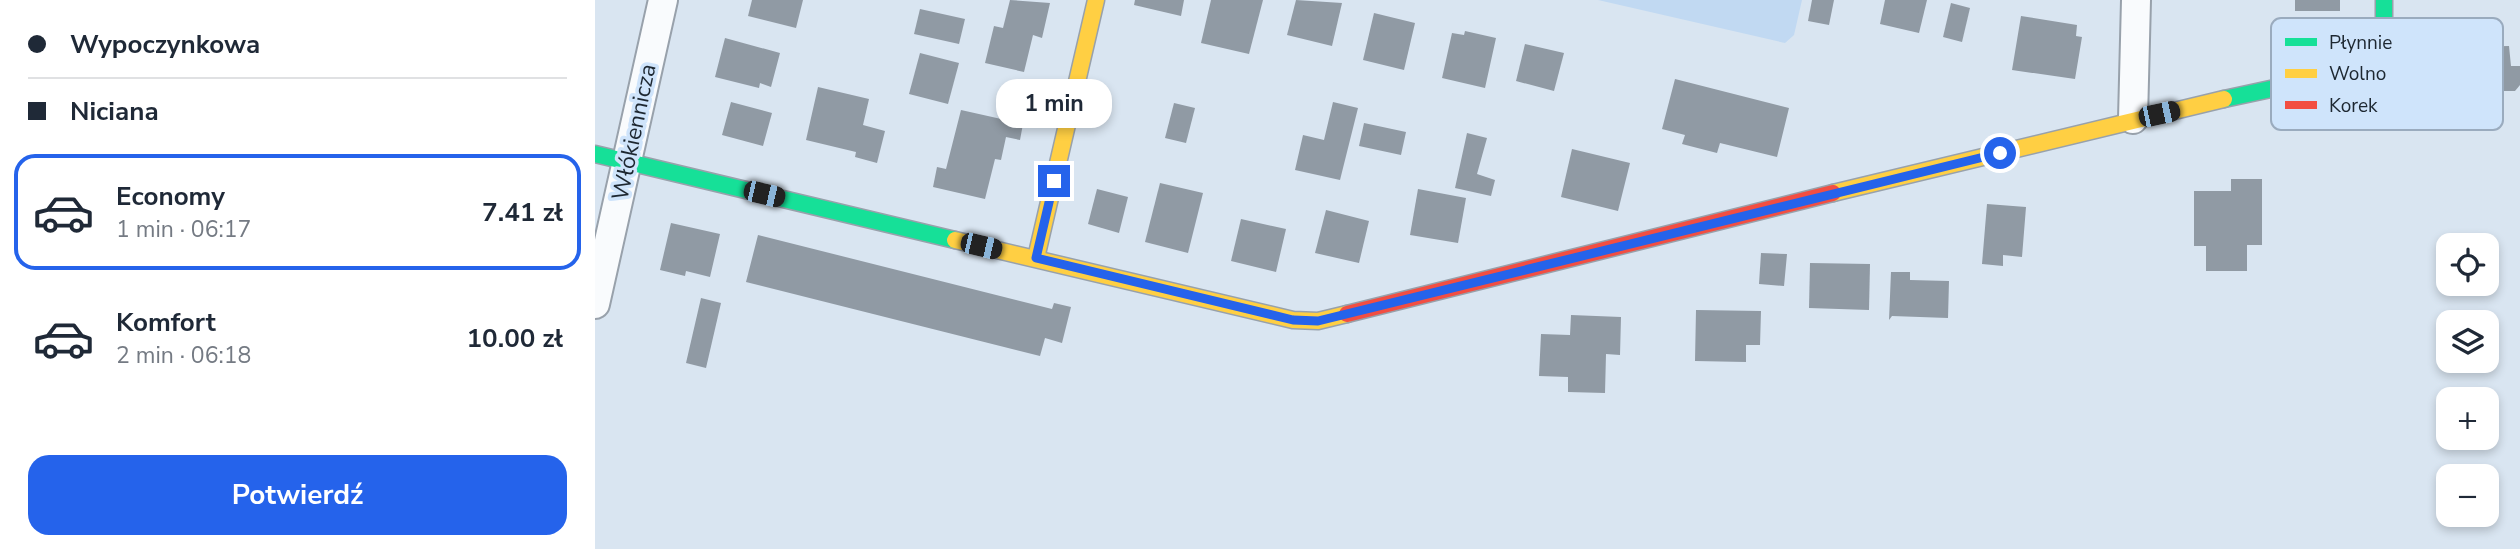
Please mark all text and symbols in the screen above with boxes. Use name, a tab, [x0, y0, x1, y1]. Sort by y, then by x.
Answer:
legend	[2271, 18, 2503, 130]
text: Wypoczynkowa	[70, 27, 260, 62]
text: Płynnie	[2329, 30, 2392, 56]
street label: Włókiennicza	[604, 61, 664, 203]
text: Wolno	[2329, 61, 2386, 87]
callout: 1 min	[996, 80, 1112, 128]
text: 1 min	[1024, 88, 1084, 119]
text: Korek	[2329, 93, 2378, 119]
text: Niciana	[70, 94, 159, 129]
car	[2137, 99, 2182, 129]
route start	[1984, 137, 2016, 169]
route end	[1038, 165, 1070, 197]
text: Economy	[116, 179, 225, 214]
car	[742, 179, 787, 209]
icon: car	[32, 181, 95, 244]
text: 7.41 zł	[482, 195, 563, 230]
text: 1 min · 06:17	[116, 214, 251, 245]
car	[959, 231, 1004, 261]
map controls	[2436, 233, 2499, 527]
button: locate	[2436, 233, 2499, 296]
text: Komfort	[116, 305, 216, 340]
icon: car	[32, 307, 95, 370]
button: layers	[2436, 310, 2499, 373]
text: 10.00 zł	[467, 321, 563, 356]
text: 2 min · 06:18	[116, 340, 251, 371]
button: +	[2436, 387, 2499, 450]
button: Potwierdź	[28, 455, 567, 535]
button: −	[2436, 464, 2499, 527]

